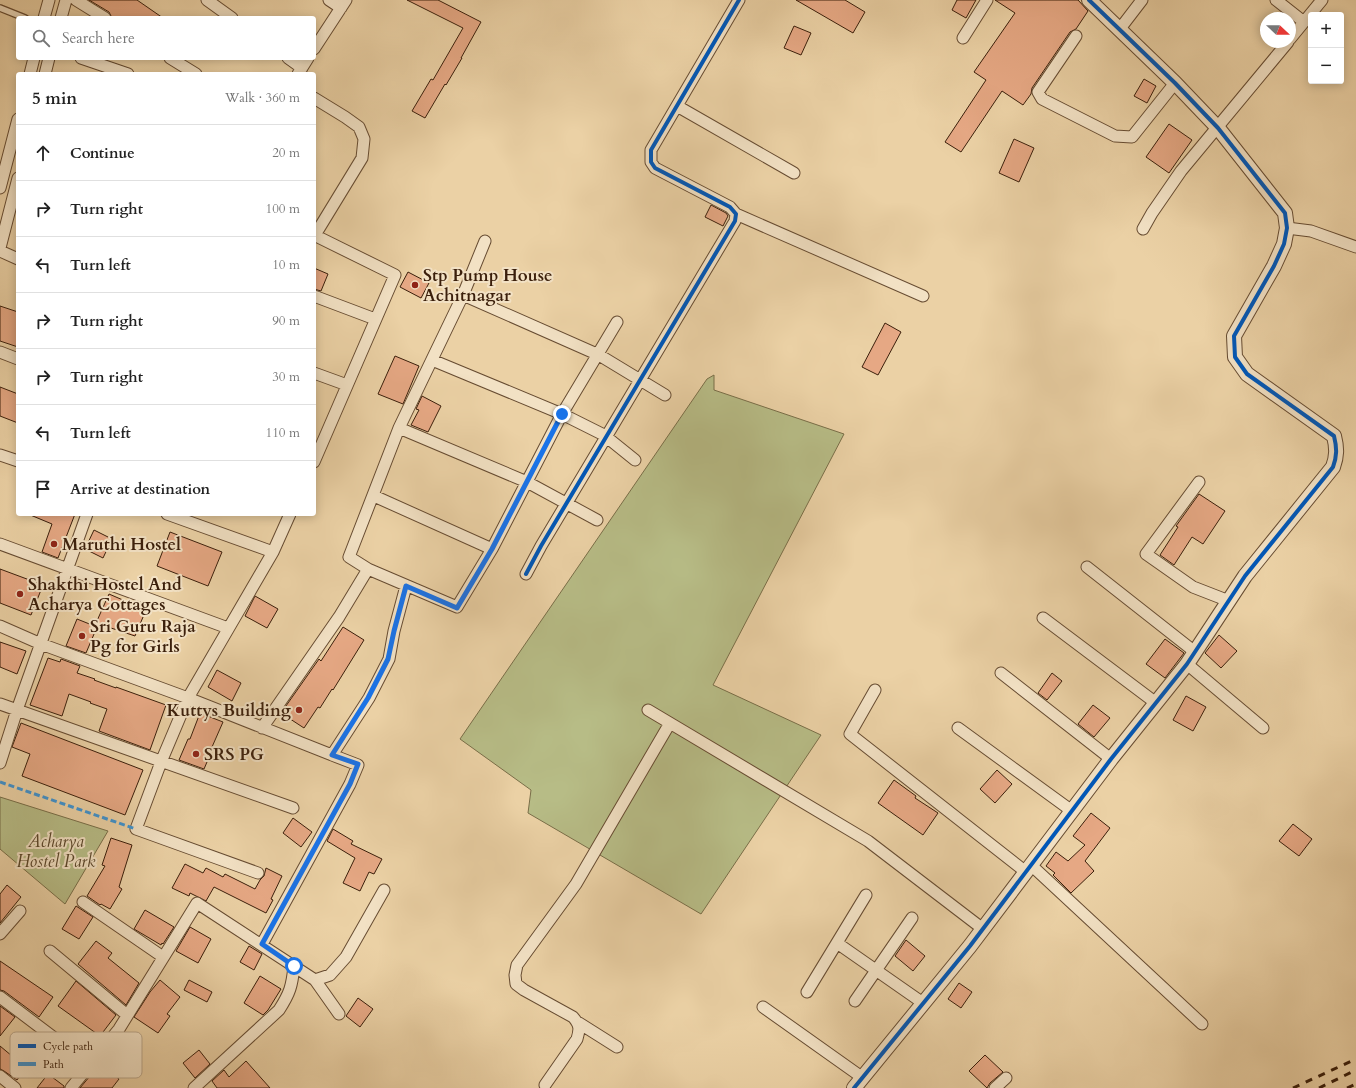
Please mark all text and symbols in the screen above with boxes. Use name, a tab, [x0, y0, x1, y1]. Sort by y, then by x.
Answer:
north arrow	[1260, 12, 1296, 48]
map controls	[1308, 12, 1344, 84]
button: +	[1308, 12, 1344, 48]
search box	[16, 16, 316, 60]
icon: search	[30, 27, 52, 49]
text: Search here	[62, 28, 135, 48]
button: −	[1308, 48, 1344, 84]
text: 5 min	[32, 87, 77, 110]
text: Walk · 360 m	[225, 89, 300, 107]
icon: ahead	[32, 142, 54, 164]
text: Continue	[70, 143, 135, 163]
text: 20 m	[272, 144, 300, 162]
icon: right	[32, 198, 54, 220]
text: Turn right	[70, 199, 143, 219]
text: 100 m	[266, 200, 300, 218]
icon: left	[32, 254, 54, 276]
text: Turn left	[70, 255, 131, 275]
text: 10 m	[272, 256, 300, 274]
place label: Stp Pump House Achitnagar	[423, 264, 552, 307]
marker: Stp Pump House Achitnagar	[410, 280, 420, 290]
icon: right	[32, 310, 54, 332]
text: Turn right	[70, 311, 143, 331]
text: 90 m	[272, 312, 300, 330]
icon: right	[32, 366, 54, 388]
text: Turn right	[70, 367, 143, 387]
text: 30 m	[272, 368, 300, 386]
route end	[553, 405, 571, 423]
icon: left	[32, 422, 54, 444]
text: Turn left	[70, 423, 131, 443]
text: 110 m	[266, 424, 300, 442]
icon: arrive	[32, 478, 54, 500]
text: Arrive at destination	[70, 479, 210, 499]
place label: Maruthi Hostel	[62, 533, 181, 556]
marker: Maruthi Hostel	[49, 539, 59, 549]
place label: Shakthi Hostel And Acharya Cottages	[28, 573, 182, 616]
marker: Shakthi Hostel And Acharya Cottages	[15, 589, 25, 599]
place label: Sri Guru Raja Pg for Girls	[90, 615, 196, 658]
marker: Sri Guru Raja Pg for Girls	[77, 631, 87, 641]
place label: Kuttys Building	[166, 699, 292, 722]
marker: Kuttys Building	[294, 705, 304, 715]
place label: SRS PG	[204, 743, 264, 766]
marker: SRS PG	[191, 749, 201, 759]
park label: Acharya Hostel Park	[17, 830, 96, 873]
route start	[285, 957, 303, 975]
legend	[10, 1032, 142, 1078]
text: Cycle path	[43, 1039, 93, 1054]
text: Path	[43, 1057, 64, 1072]

